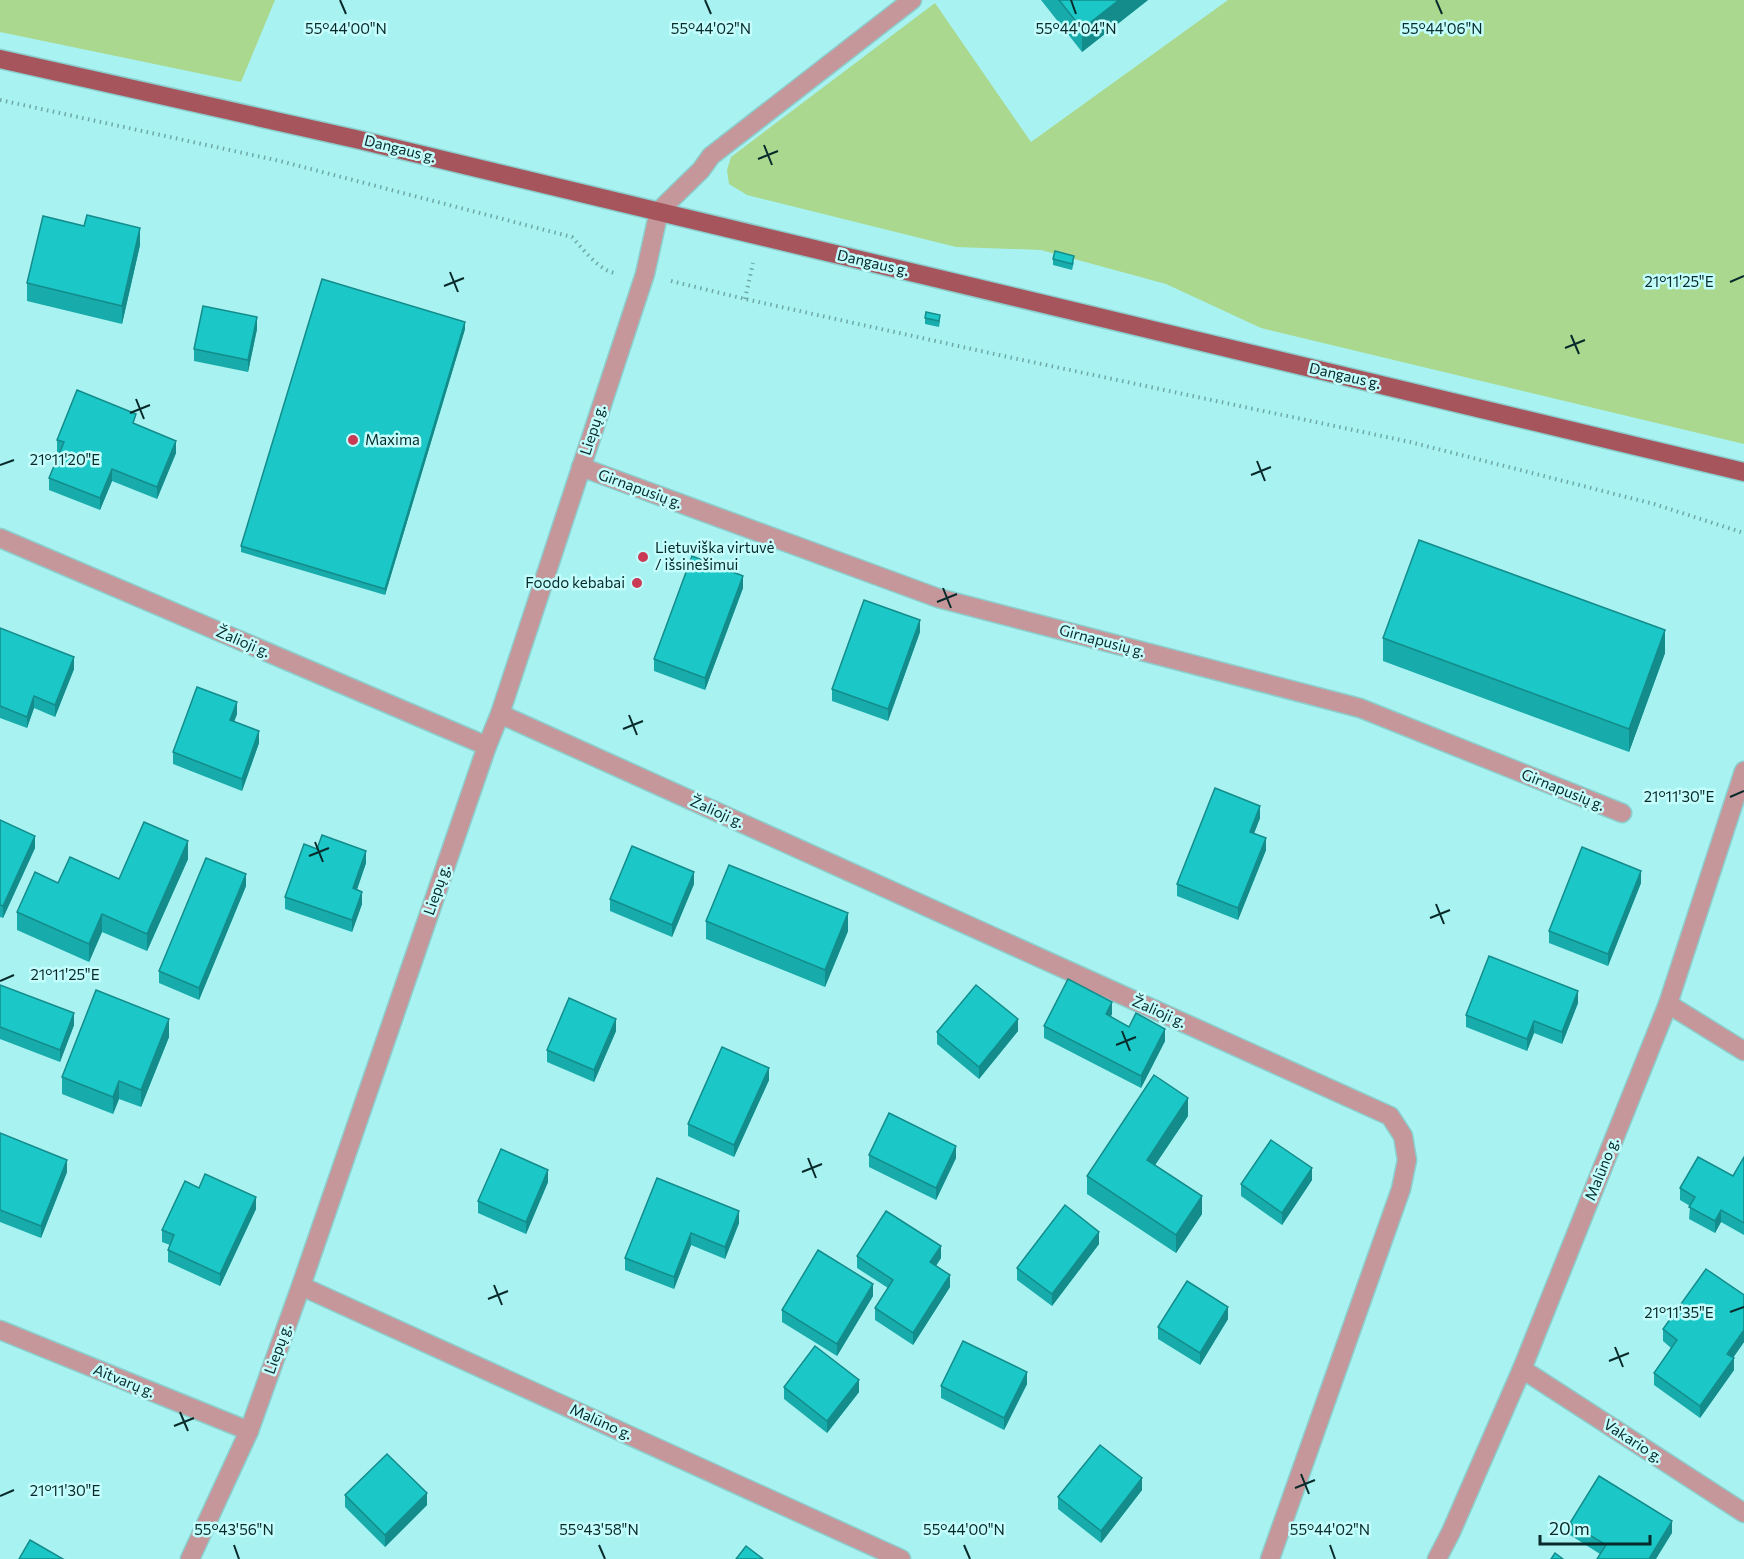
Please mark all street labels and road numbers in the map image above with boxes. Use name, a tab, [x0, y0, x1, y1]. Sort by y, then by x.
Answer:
street label: Dangaus g.	[363, 130, 438, 166]
street label: Dangaus g.	[836, 245, 911, 279]
street label: Dangaus g.	[1308, 358, 1383, 392]
street label: Liepų g.	[575, 402, 609, 457]
street label: Girnapusių g.	[596, 465, 685, 512]
street label: Girnapusių g.	[1057, 620, 1147, 660]
street label: Žalioji g.	[214, 621, 273, 660]
street label: Girnapusių g.	[1519, 764, 1608, 814]
street label: Žalioji g.	[688, 790, 747, 831]
street label: Liepų g.	[419, 862, 453, 917]
street label: Žalioji g.	[1130, 990, 1189, 1031]
street label: Malūno g.	[1580, 1134, 1622, 1203]
street label: Liepų g.	[260, 1321, 294, 1376]
street label: Aitvarų g.	[91, 1360, 158, 1401]
street label: Malūno g.	[567, 1399, 635, 1443]
street label: Vakario g.	[1601, 1414, 1666, 1466]

